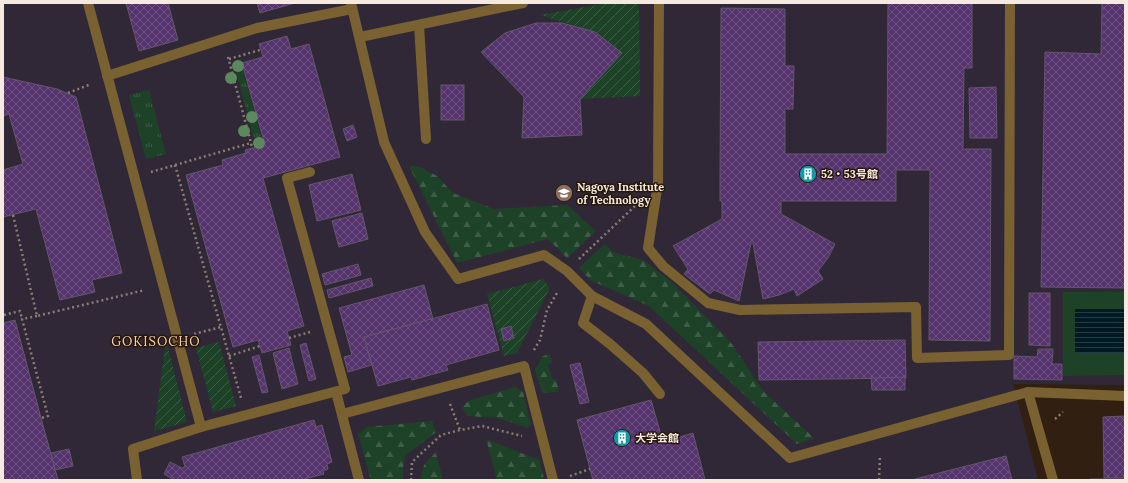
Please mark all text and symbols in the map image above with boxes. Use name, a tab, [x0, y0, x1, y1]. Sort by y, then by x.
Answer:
building icon: 52・53号館	[798, 164, 818, 184]
place label: 52・53号館	[821, 167, 878, 181]
place label: Nagoya Institute of Technology	[577, 180, 664, 207]
school or university icon: Nagoya Institute of Technology	[554, 183, 574, 203]
district label: GOKISOCHO	[111, 333, 201, 350]
building icon: 大学会館	[612, 428, 632, 448]
place label: 大学会館	[635, 431, 679, 445]

